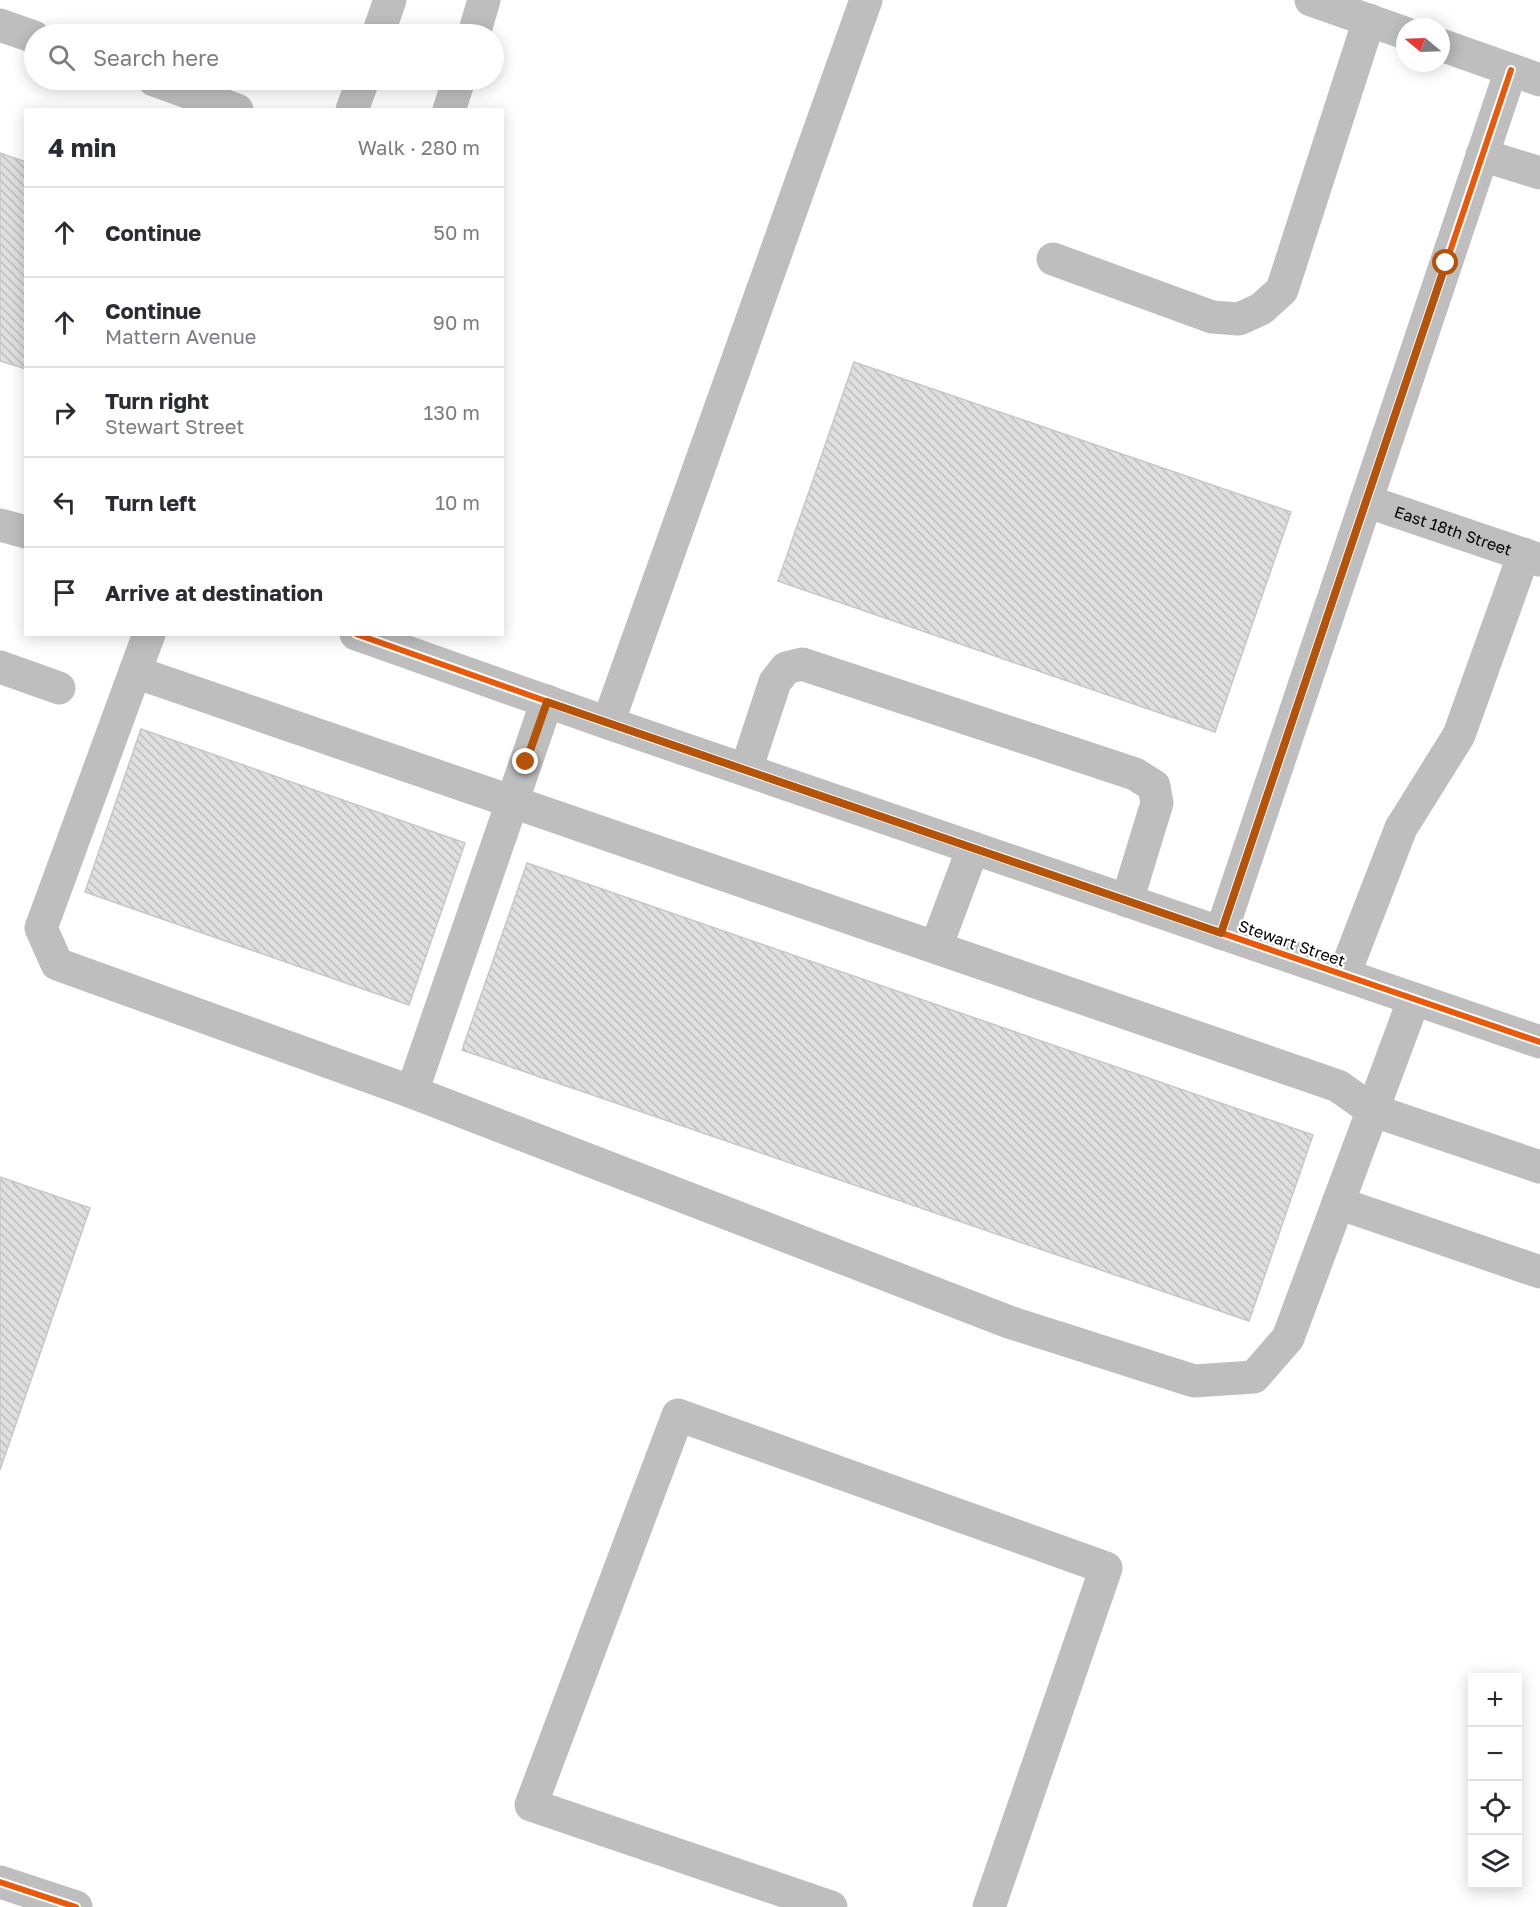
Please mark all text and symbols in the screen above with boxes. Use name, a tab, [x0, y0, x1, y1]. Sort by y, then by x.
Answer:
north arrow	[1396, 18, 1450, 72]
search box	[24, 24, 504, 90]
icon: search	[45, 41, 78, 74]
text: Search here	[93, 44, 219, 71]
text: 4 min	[48, 132, 116, 163]
text: Walk · 280 m	[358, 135, 480, 159]
icon: ahead	[48, 216, 81, 249]
text: Continue	[105, 219, 201, 246]
text: 50 m	[433, 220, 480, 244]
route start	[1432, 249, 1458, 275]
text: Continue	[105, 297, 201, 324]
icon: ahead	[48, 306, 81, 339]
text: 90 m	[433, 310, 480, 334]
text: Mattern Avenue	[105, 324, 256, 348]
text: Turn right	[105, 387, 209, 414]
icon: right	[48, 396, 81, 429]
text: 130 m	[424, 400, 480, 424]
text: Stewart Street	[105, 414, 244, 438]
icon: left	[48, 486, 81, 519]
text: Turn left	[105, 489, 196, 516]
text: 10 m	[435, 490, 480, 514]
street label: East 18th Street	[1392, 501, 1514, 560]
icon: arrive	[48, 576, 81, 609]
text: Arrive at destination	[105, 579, 323, 606]
route end	[512, 748, 538, 774]
street label: Stewart Street	[1236, 915, 1348, 971]
map controls	[1468, 1673, 1522, 1889]
button: +	[1468, 1673, 1522, 1727]
button: −	[1468, 1727, 1522, 1781]
button: locate	[1468, 1781, 1522, 1835]
button: layers	[1468, 1835, 1522, 1889]

